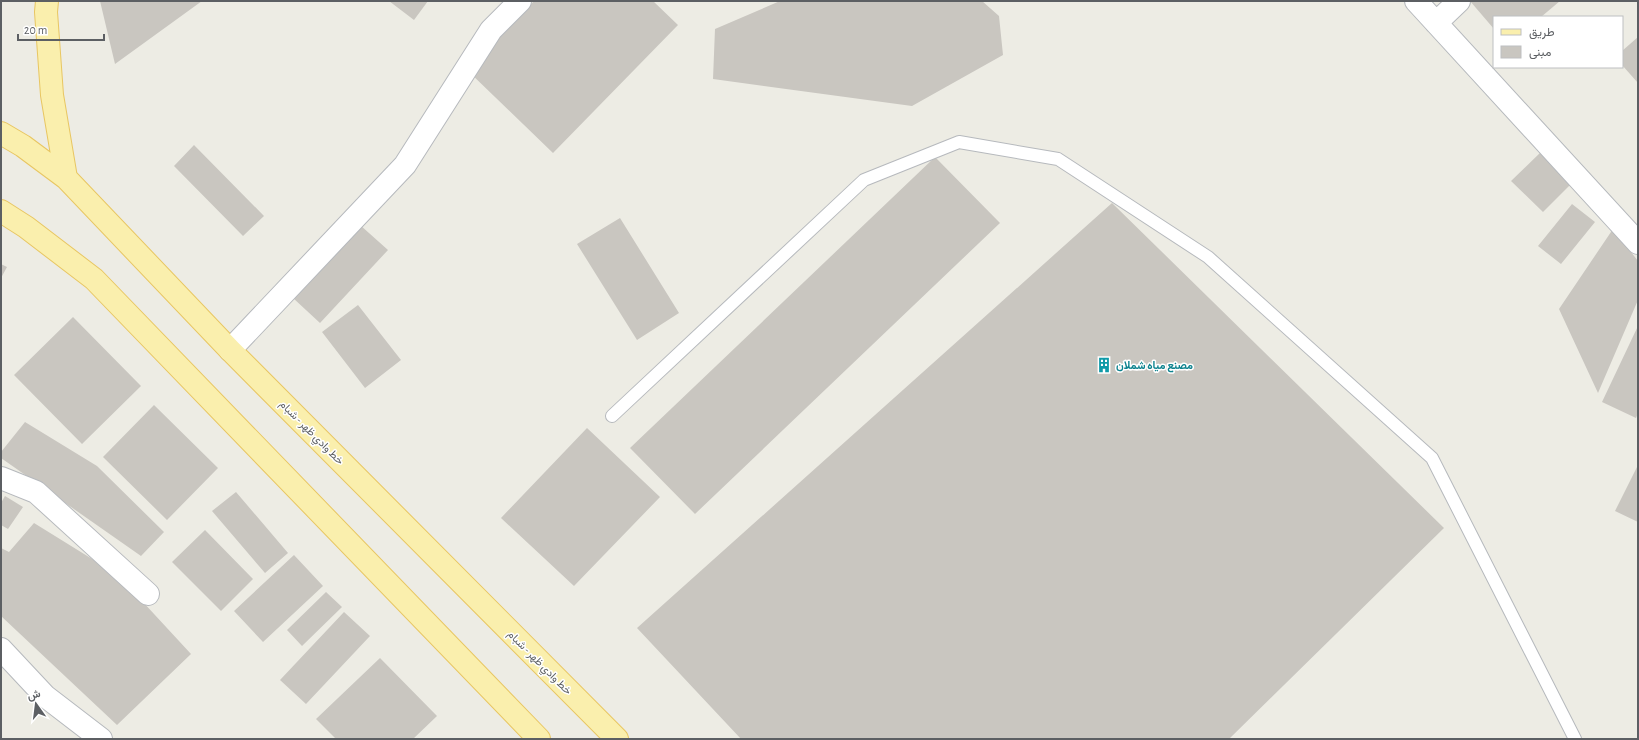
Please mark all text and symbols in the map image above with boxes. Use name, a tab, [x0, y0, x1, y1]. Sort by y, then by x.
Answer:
scale bar	[18, 16, 104, 42]
legend	[1493, 16, 1623, 68]
text: 20 m	[24, 24, 47, 36]
text: طريق	[1529, 26, 1555, 40]
text: مبنى	[1529, 46, 1551, 60]
building icon: مصنع مياه شملان	[1095, 356, 1113, 374]
place label: مصنع مياه شملان	[1116, 360, 1193, 373]
street label: خط وادي ظهر - شبام	[275, 398, 346, 469]
street label: خط وادي ظهر - شبام	[503, 628, 574, 699]
north arrow	[16, 684, 56, 724]
text: ش	[26, 688, 42, 703]

